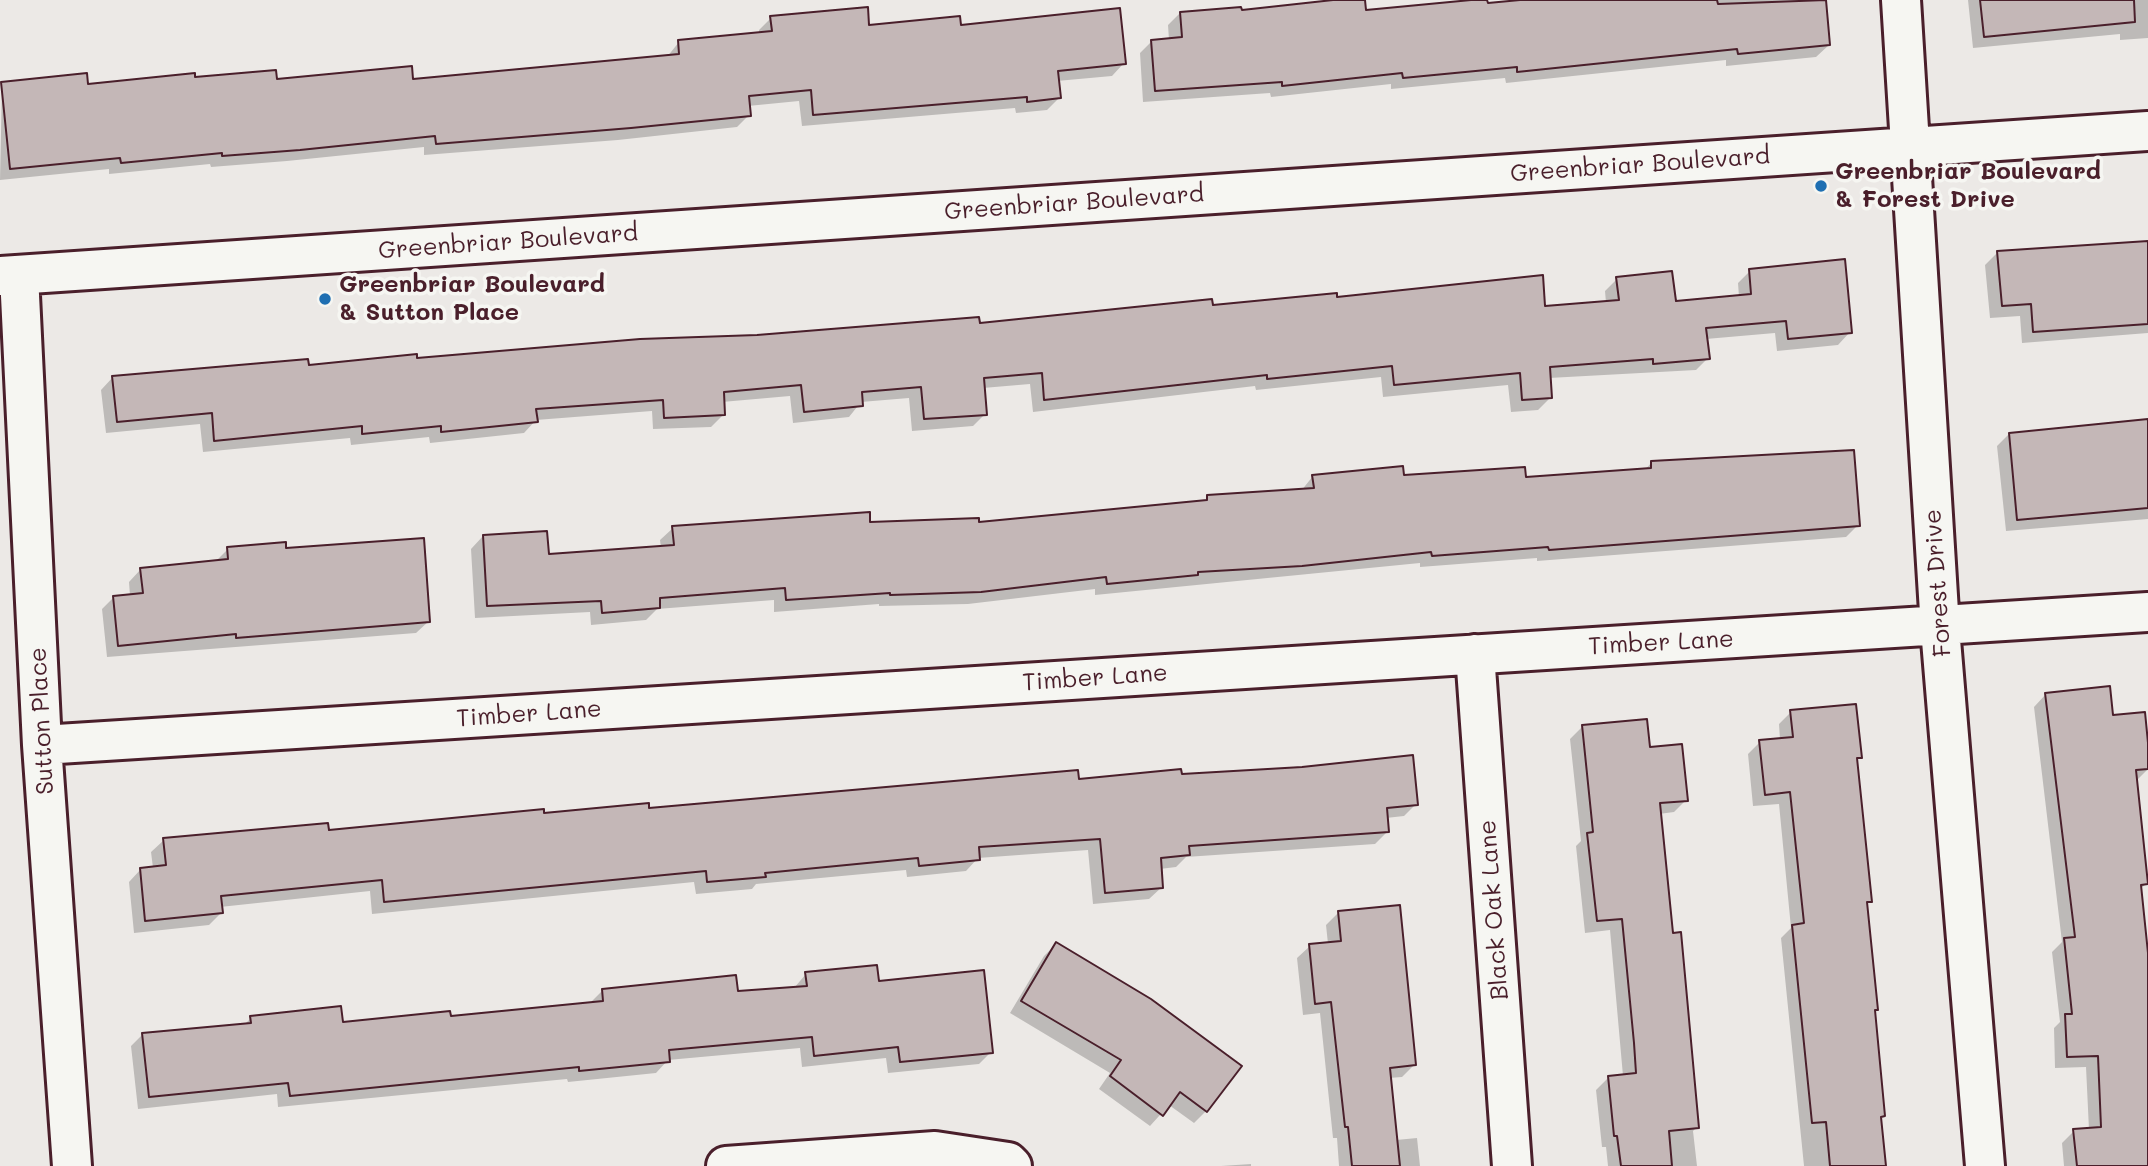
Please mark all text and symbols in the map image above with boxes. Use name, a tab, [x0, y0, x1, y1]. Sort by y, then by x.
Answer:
street label: Greenbriar Boulevard	[1509, 142, 1771, 188]
place label: Greenbriar Boulevard & Forest Drive	[1835, 158, 2101, 214]
marker: Greenbriar Boulevard & Forest Drive	[1813, 178, 1829, 194]
street label: Greenbriar Boulevard	[943, 180, 1205, 226]
street label: Greenbriar Boulevard	[377, 219, 639, 265]
place label: Greenbriar Boulevard & Sutton Place	[339, 271, 605, 327]
marker: Greenbriar Boulevard & Sutton Place	[317, 291, 333, 307]
street label: Forest Drive	[1918, 508, 1958, 658]
street label: Timber Lane	[1588, 625, 1734, 661]
street label: Sutton Place	[24, 647, 60, 795]
street label: Timber Lane	[1021, 659, 1169, 697]
street label: Timber Lane	[455, 695, 603, 733]
street label: Black Oak Lane	[1473, 819, 1515, 1001]

